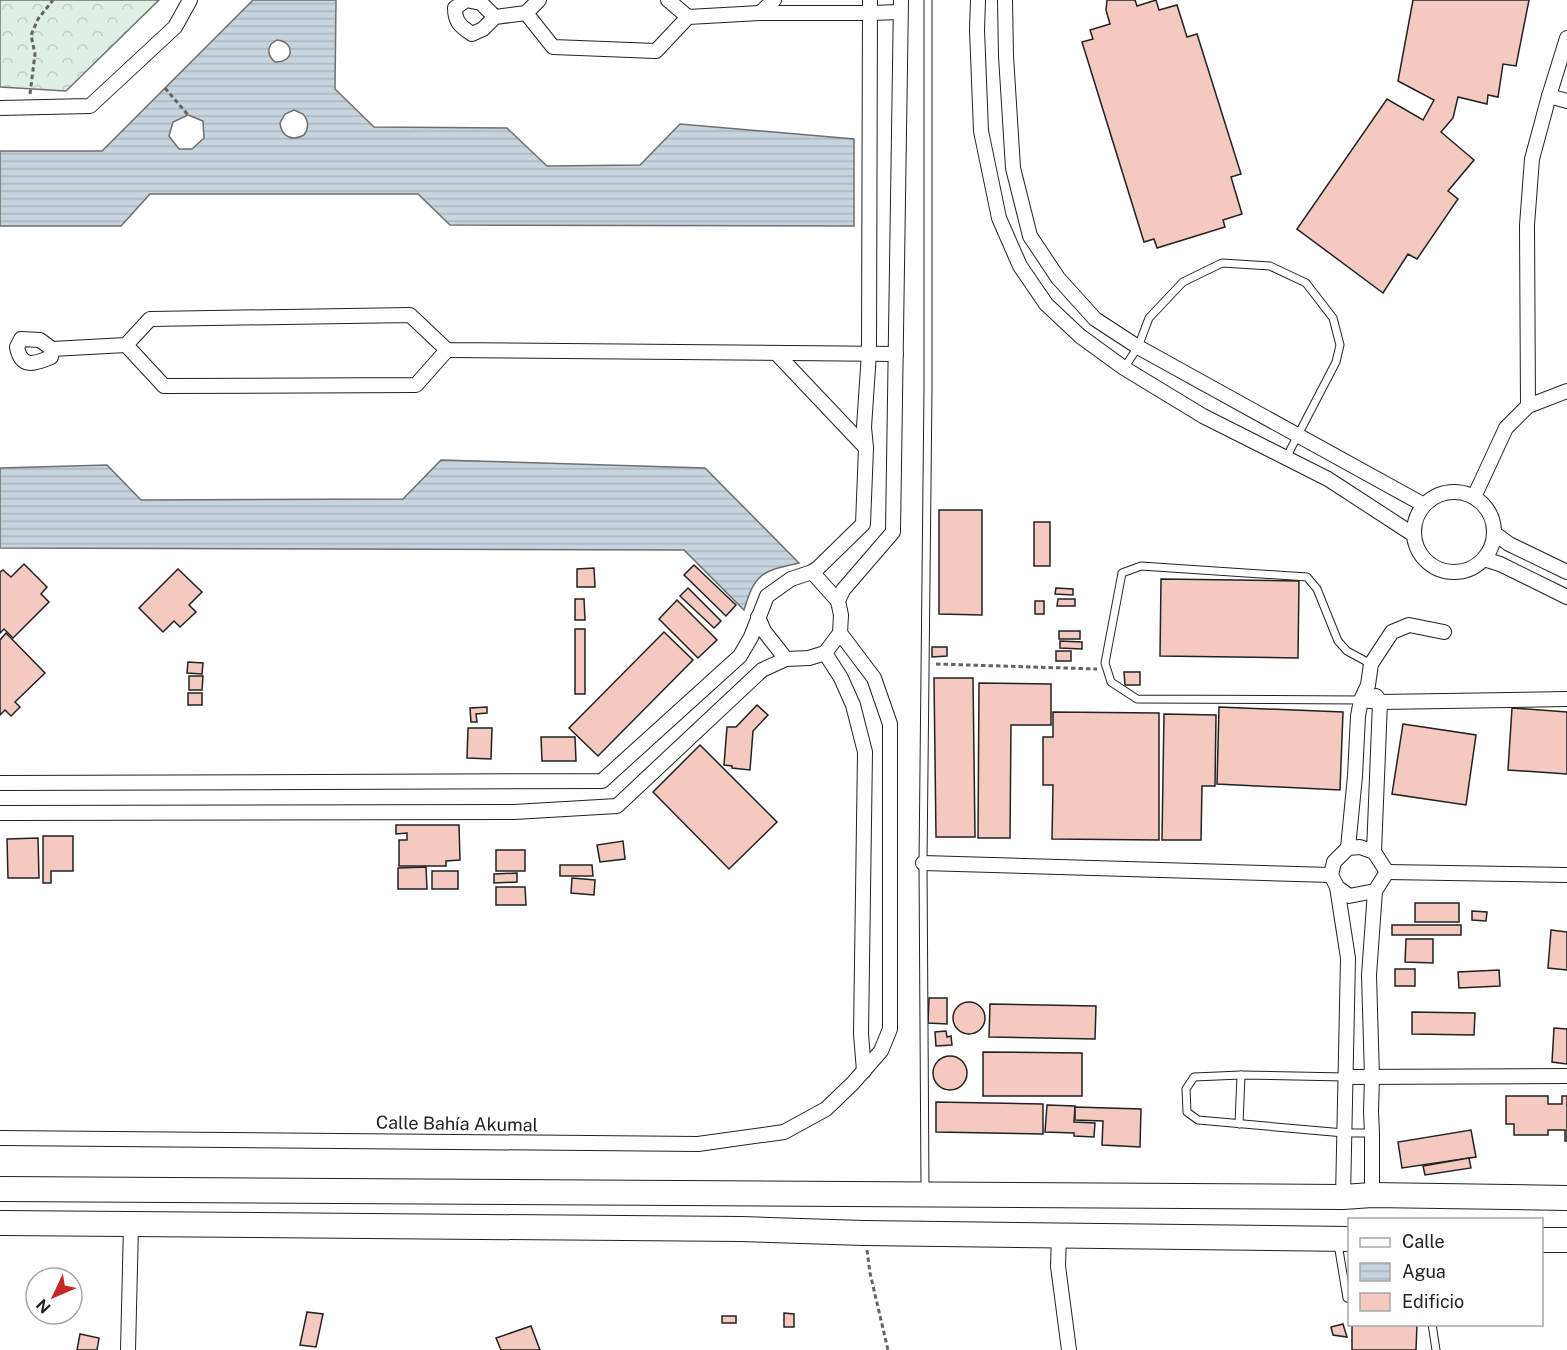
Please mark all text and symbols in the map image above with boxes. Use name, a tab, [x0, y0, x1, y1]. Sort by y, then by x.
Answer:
street label: Calle Bahía Akumal	[376, 1112, 538, 1135]
legend	[1348, 1218, 1543, 1326]
text: Calle	[1402, 1231, 1445, 1252]
text: Agua	[1402, 1261, 1446, 1282]
north arrow	[24, 1266, 84, 1326]
text: Edificio	[1402, 1291, 1464, 1312]
text: N	[32, 1295, 55, 1317]

